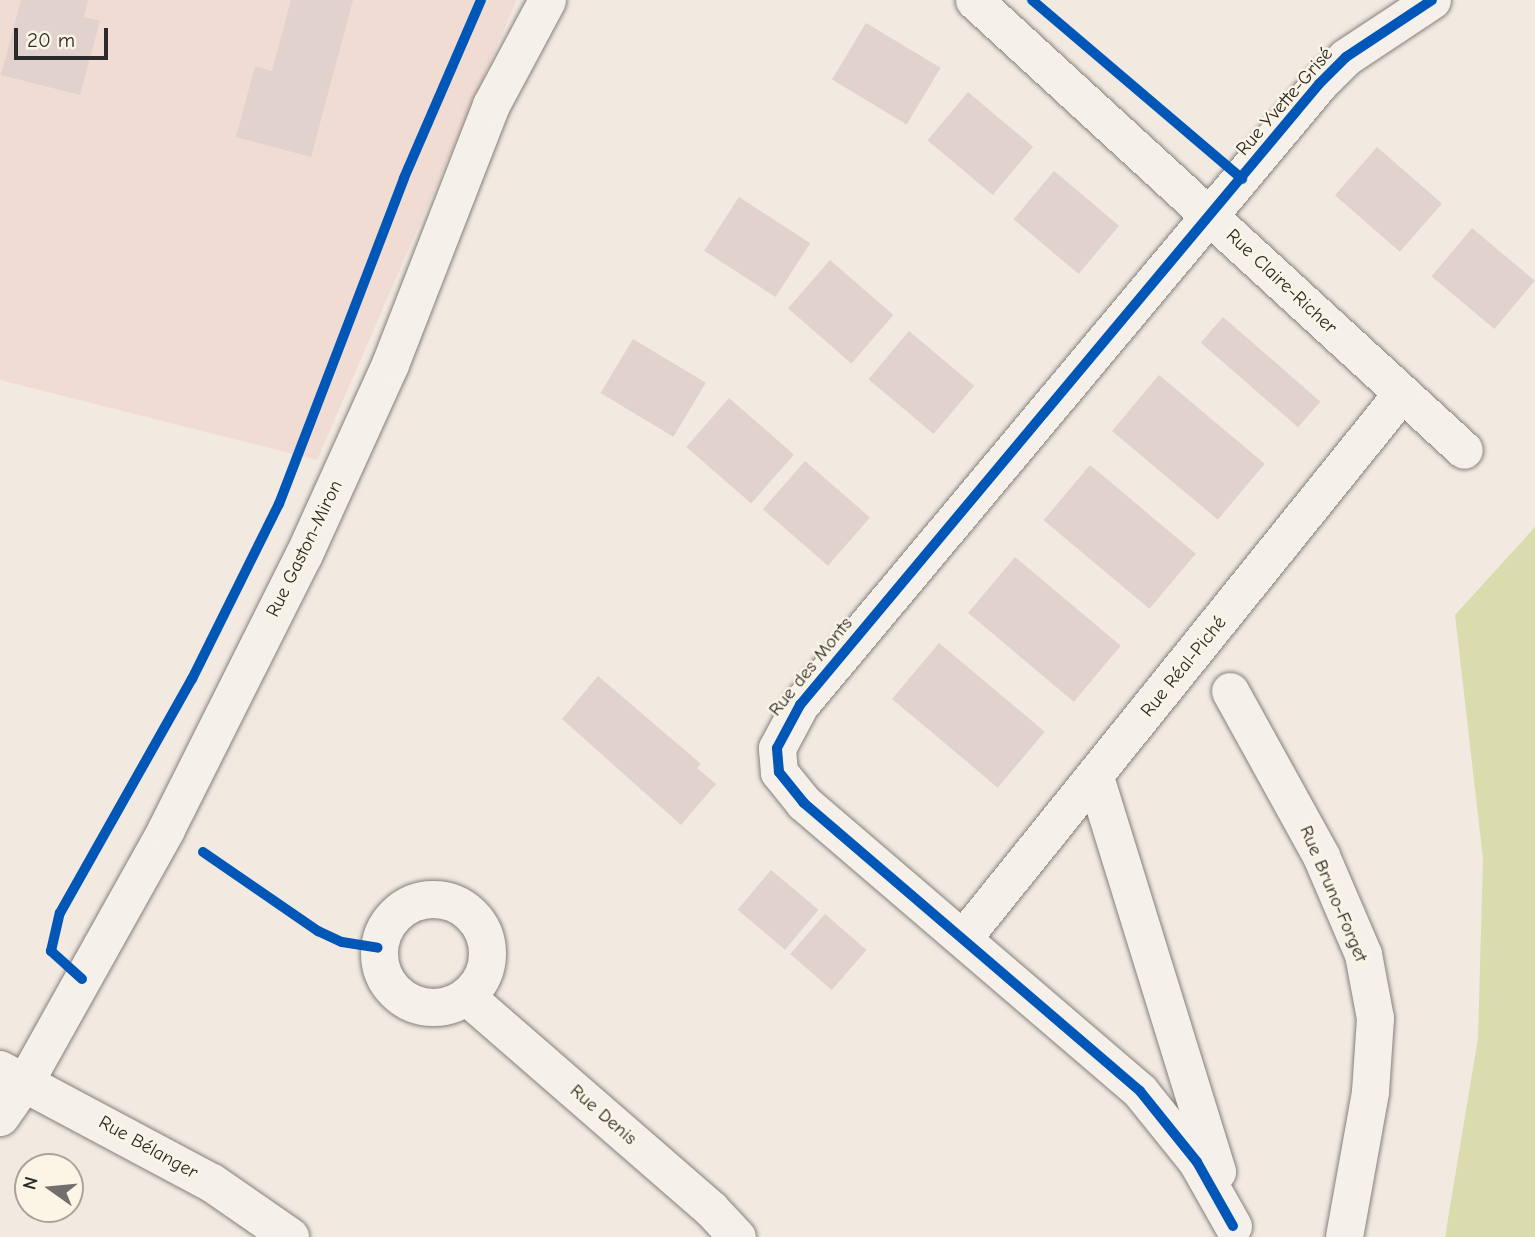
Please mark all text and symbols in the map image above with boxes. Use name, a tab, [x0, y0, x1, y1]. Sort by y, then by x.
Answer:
scale bar	[18, 14, 112, 58]
text: 20 m	[27, 28, 75, 52]
street label: Rue Yvette-Grisé	[1232, 43, 1338, 161]
street label: Rue Claire-Richer	[1221, 225, 1341, 339]
street label: Rue Gaston-Miron	[262, 477, 348, 621]
street label: Rue Réal-Piché	[1136, 612, 1232, 722]
street label: Rue des Monts	[764, 613, 858, 721]
street label: Rue Bruno-Forget	[1294, 822, 1372, 966]
street label: Rue Denis	[565, 1080, 641, 1150]
street label: Rue Bélanger	[94, 1111, 202, 1185]
north arrow	[14, 1153, 84, 1223]
text: N	[18, 1174, 43, 1192]

